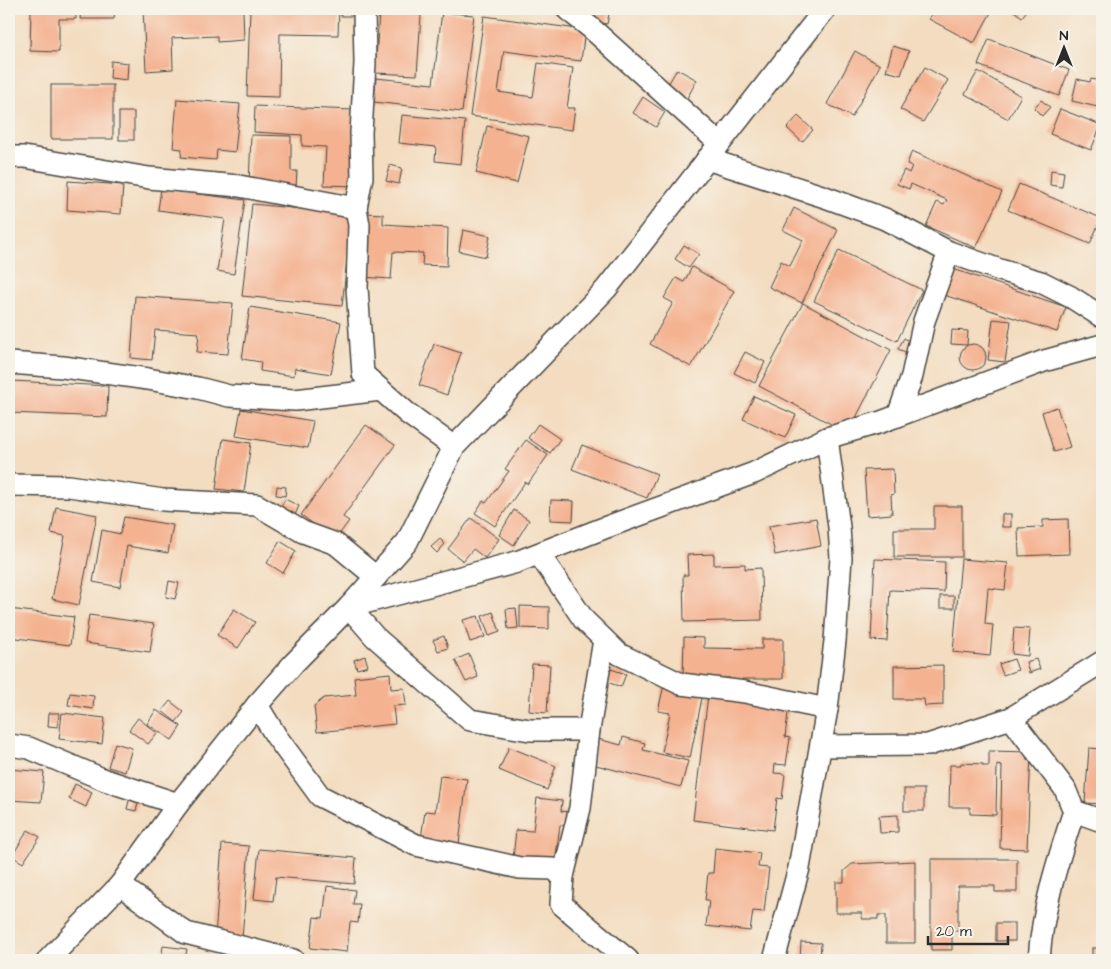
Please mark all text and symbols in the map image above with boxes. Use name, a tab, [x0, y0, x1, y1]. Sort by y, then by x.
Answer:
north arrow	[1038, 22, 1088, 72]
text: N	[1060, 26, 1069, 46]
scale bar	[928, 914, 1008, 946]
text: 20 m	[936, 921, 972, 942]

